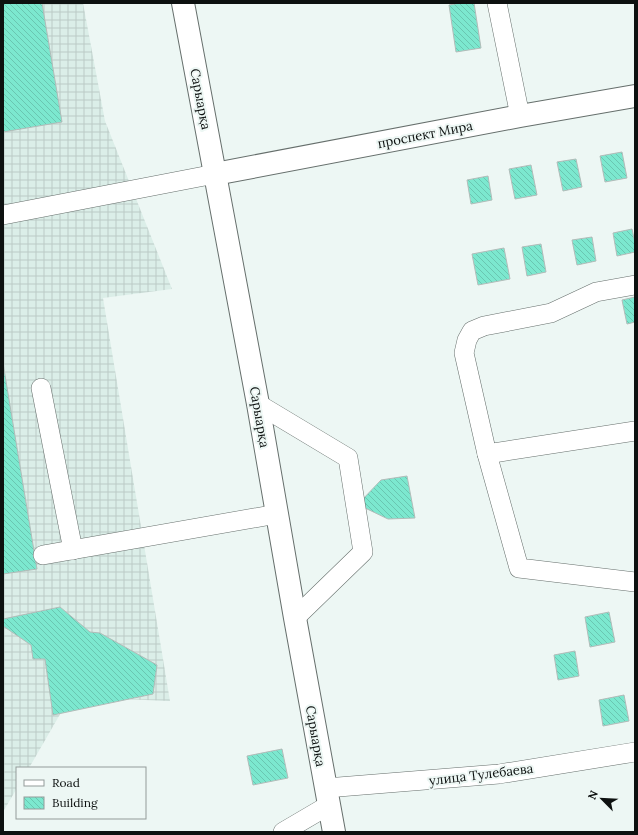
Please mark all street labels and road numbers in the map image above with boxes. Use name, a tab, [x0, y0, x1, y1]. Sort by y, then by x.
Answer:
street label: Сарыарқа	[186, 67, 215, 131]
street label: проспект Мира	[376, 117, 474, 152]
street label: Сарыарқа	[246, 385, 273, 449]
street label: Сарыарқа	[302, 704, 329, 768]
street label: улица Тулебаева	[428, 760, 535, 789]

